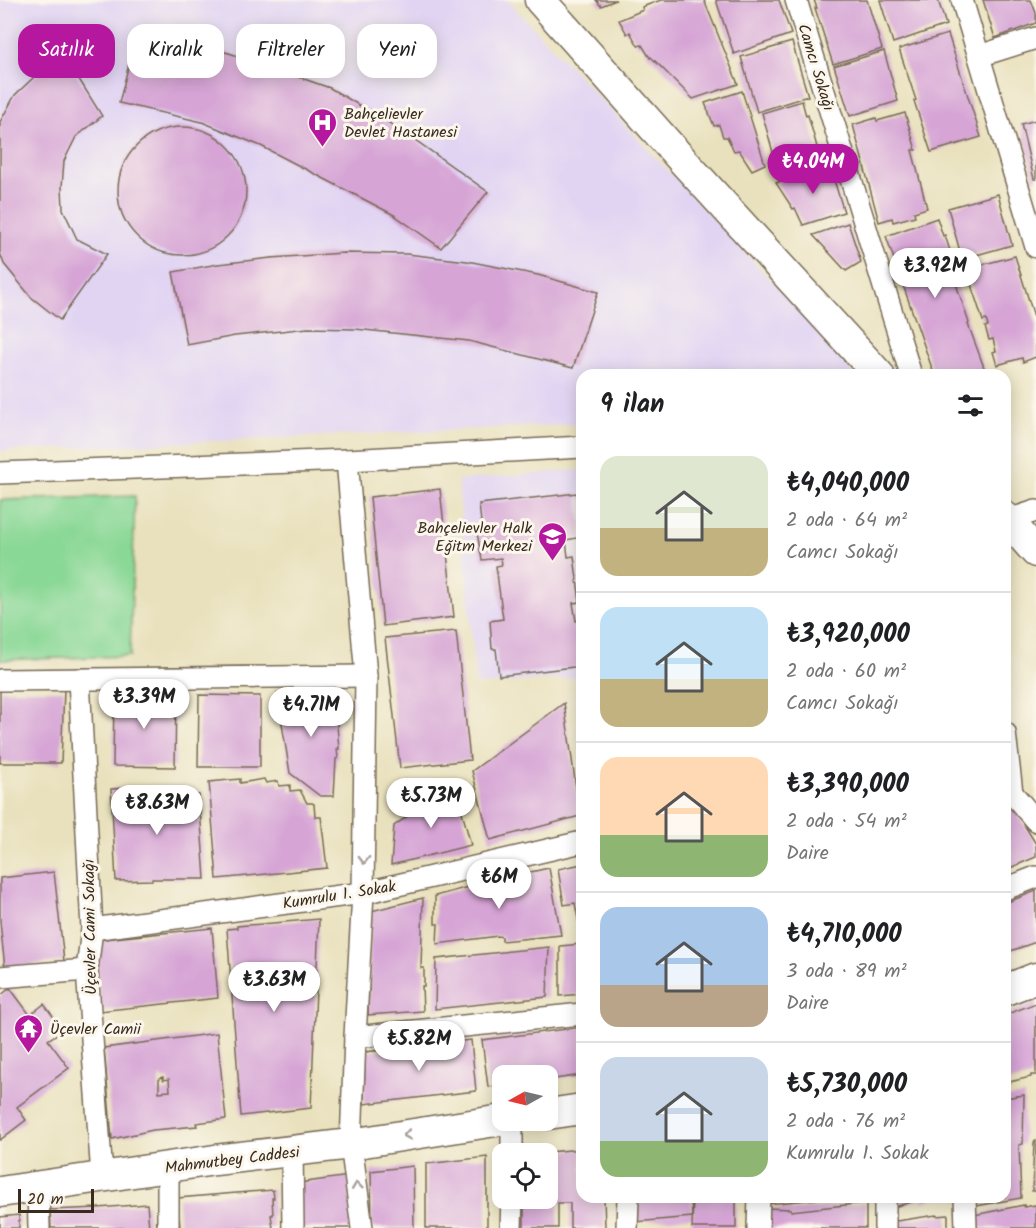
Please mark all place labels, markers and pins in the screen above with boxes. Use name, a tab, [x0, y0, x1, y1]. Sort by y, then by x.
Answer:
place label: Bahçelievler Devlet Hastanesi	[344, 102, 458, 145]
hospital icon: Bahçelievler Devlet Hastanesi	[307, 106, 339, 148]
pin: ₺4.04M	[764, 144, 862, 195]
pin: ₺3.92M	[886, 248, 984, 299]
place label: Bahçelievler Halk Eğitm Merkezi	[417, 516, 533, 559]
school or university icon: Bahçelievler Halk Eğitm Merkezi	[537, 520, 569, 562]
pin: ₺3.39M	[95, 679, 193, 730]
pin: ₺4.71M	[262, 687, 360, 738]
pin: ₺5.73M	[382, 778, 480, 829]
pin: ₺8.63M	[108, 785, 206, 836]
pin: ₺6M	[470, 859, 528, 910]
pin: ₺3.63M	[225, 962, 323, 1013]
temple icon: Üçevler Camii	[13, 1012, 45, 1054]
place label: Üçevler Camii	[50, 1017, 142, 1042]
pin: ₺5.82M	[370, 1021, 468, 1072]

